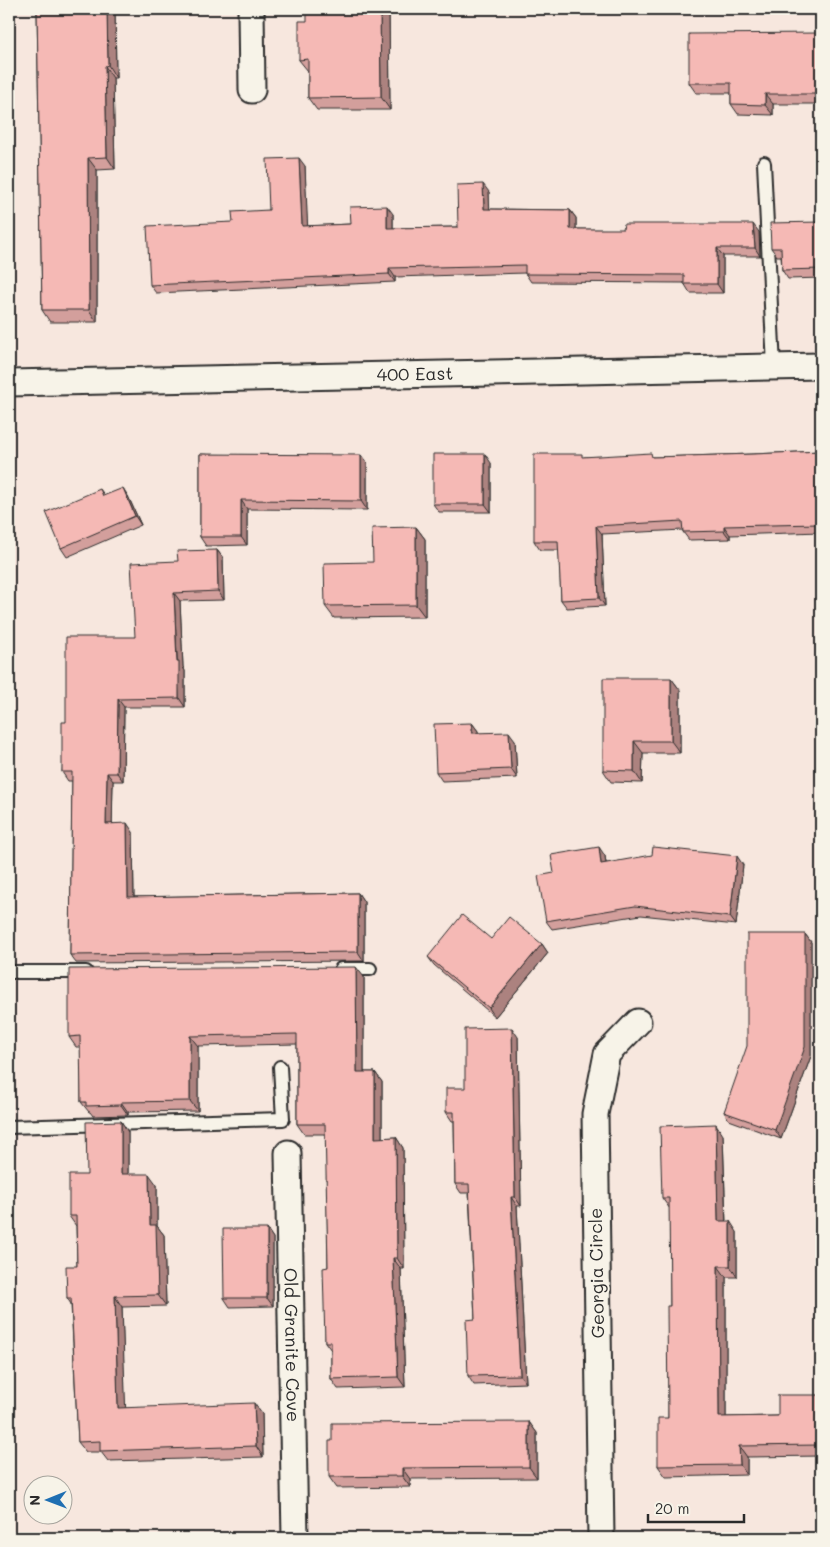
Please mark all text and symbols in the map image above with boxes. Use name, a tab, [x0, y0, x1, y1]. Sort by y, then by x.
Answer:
street label: 400 East	[376, 361, 454, 386]
street label: Georgia Circle	[583, 1207, 609, 1339]
street label: Old Granite Cove	[279, 1268, 306, 1422]
north arrow	[22, 1474, 72, 1524]
scale bar	[648, 1492, 744, 1524]
text: N	[25, 1495, 44, 1506]
text: 20 m	[655, 1498, 689, 1518]

